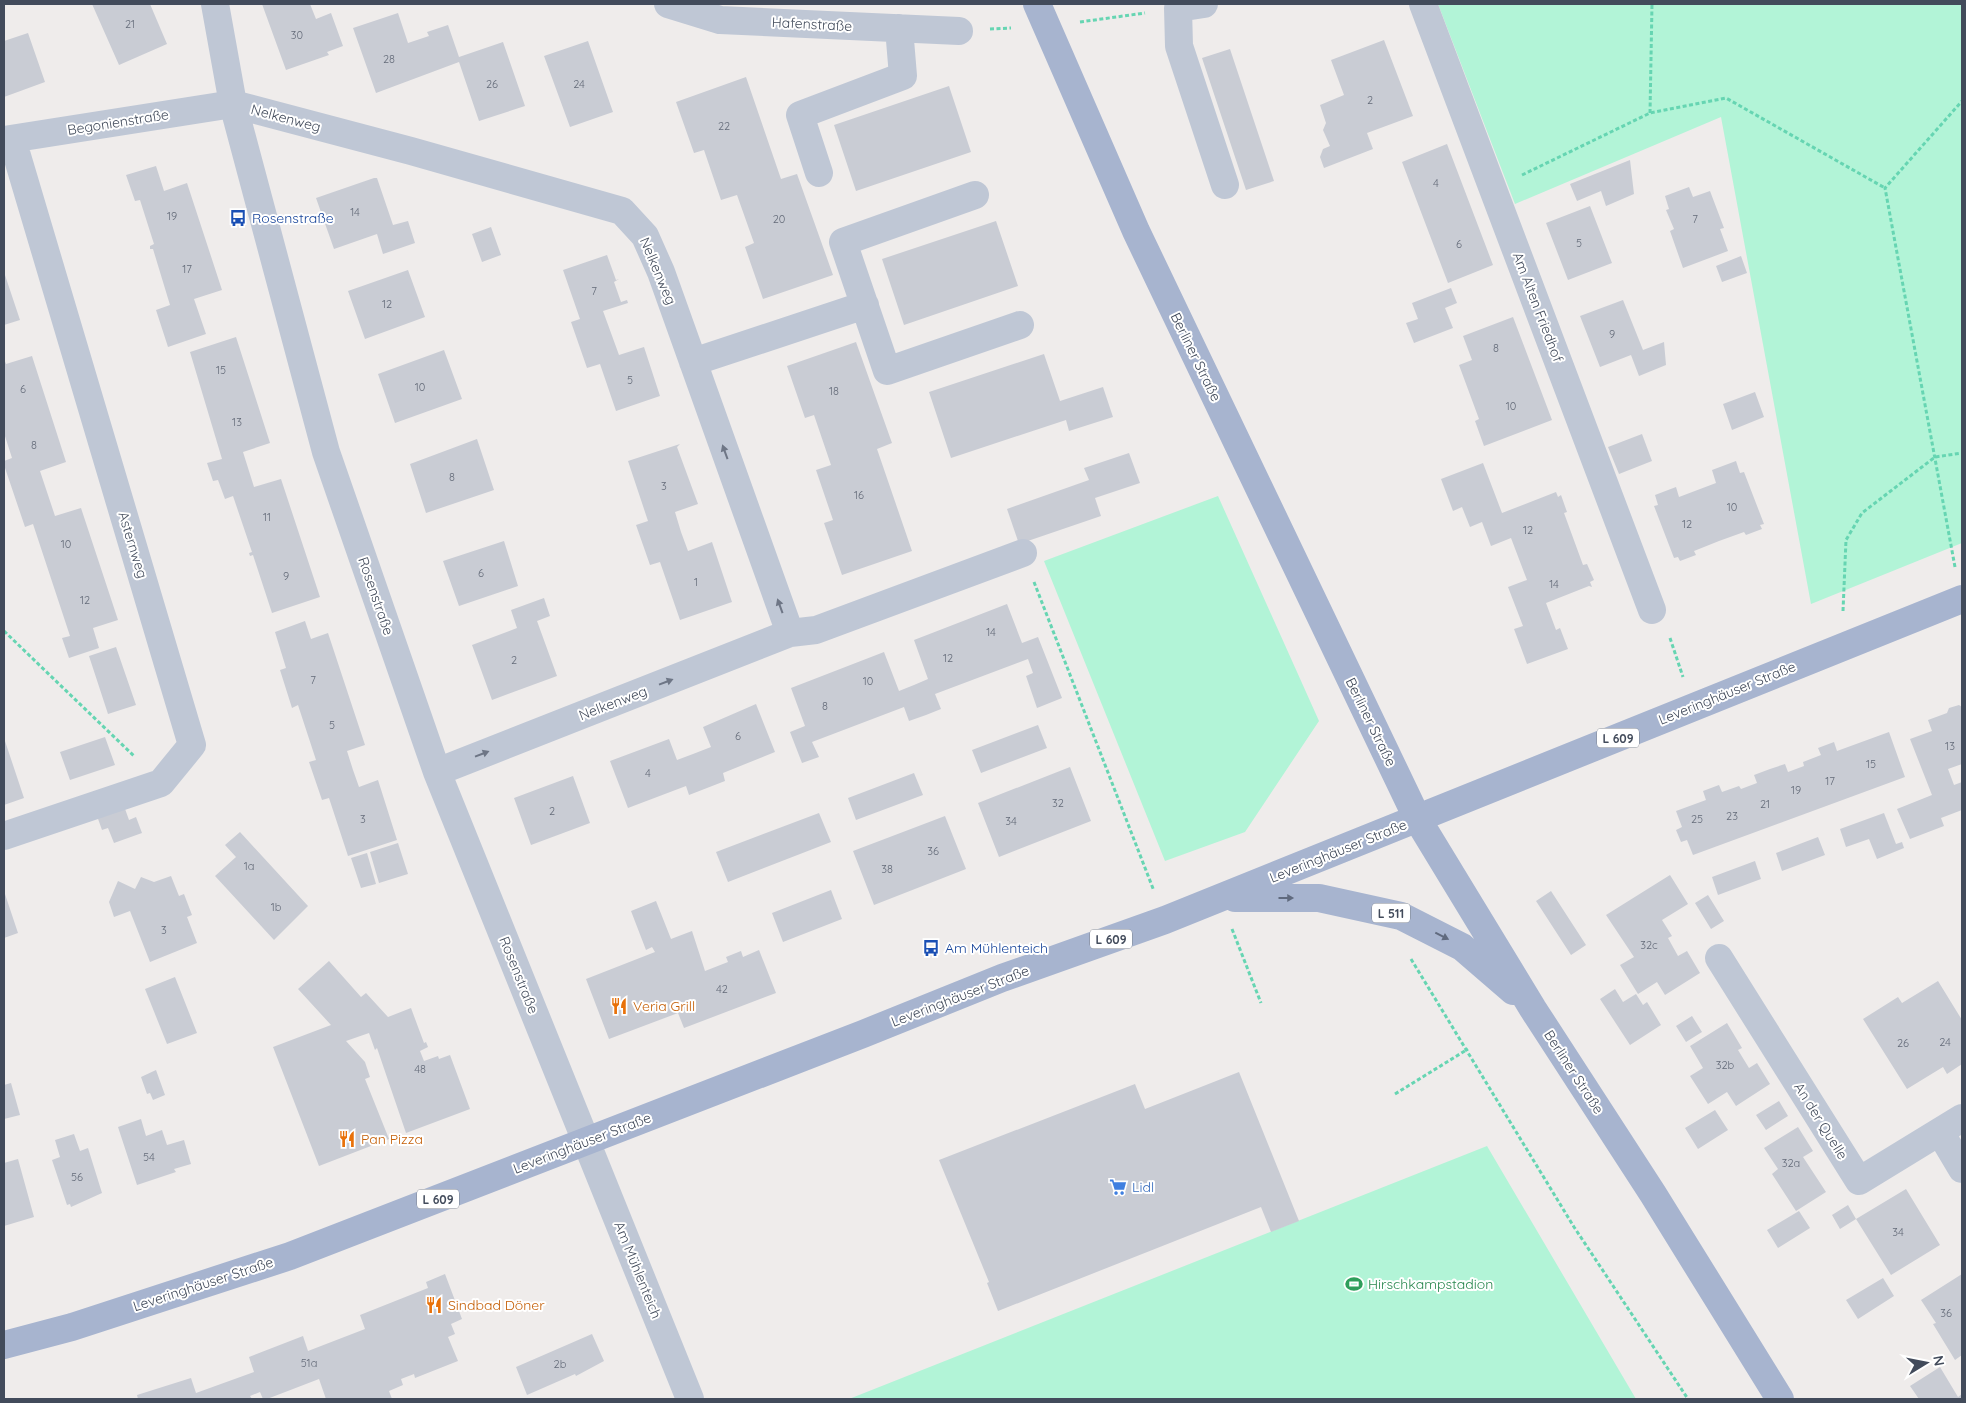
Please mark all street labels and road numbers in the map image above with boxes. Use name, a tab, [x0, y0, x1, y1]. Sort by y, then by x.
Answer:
street label: Hafenstraße	[771, 13, 853, 35]
street label: Nelkenweg	[249, 100, 323, 136]
street label: Begonienstraße	[66, 105, 170, 139]
street label: Nelkenweg	[636, 235, 680, 307]
street label: Am Alten Friedhof	[1509, 249, 1567, 365]
street label: Berliner Straße	[1167, 310, 1225, 404]
street label: Asternweg	[114, 509, 152, 581]
street label: Rosenstraße	[354, 554, 398, 638]
street label: Leveringhäuser Straße	[1656, 657, 1798, 729]
street label: Berliner Straße	[1342, 675, 1400, 769]
street label: Nelkenweg	[576, 682, 650, 724]
road number: L 609	[1597, 728, 1639, 748]
street label: Leveringhäuser Straße	[1267, 815, 1409, 887]
road number: L 511	[1372, 904, 1410, 922]
road number: L 609	[1090, 930, 1132, 949]
street label: Rosenstraße	[495, 934, 543, 1016]
street label: Leveringhäuser Straße	[888, 961, 1032, 1031]
street label: Berliner Straße	[1540, 1027, 1608, 1117]
street label: An der Quelle	[1790, 1079, 1852, 1163]
street label: Leveringhäuser Straße	[510, 1108, 654, 1178]
road number: L 609	[417, 1190, 459, 1208]
street label: Am Mühlenteich	[610, 1219, 666, 1321]
street label: Leveringhäuser Straße	[131, 1253, 275, 1315]

